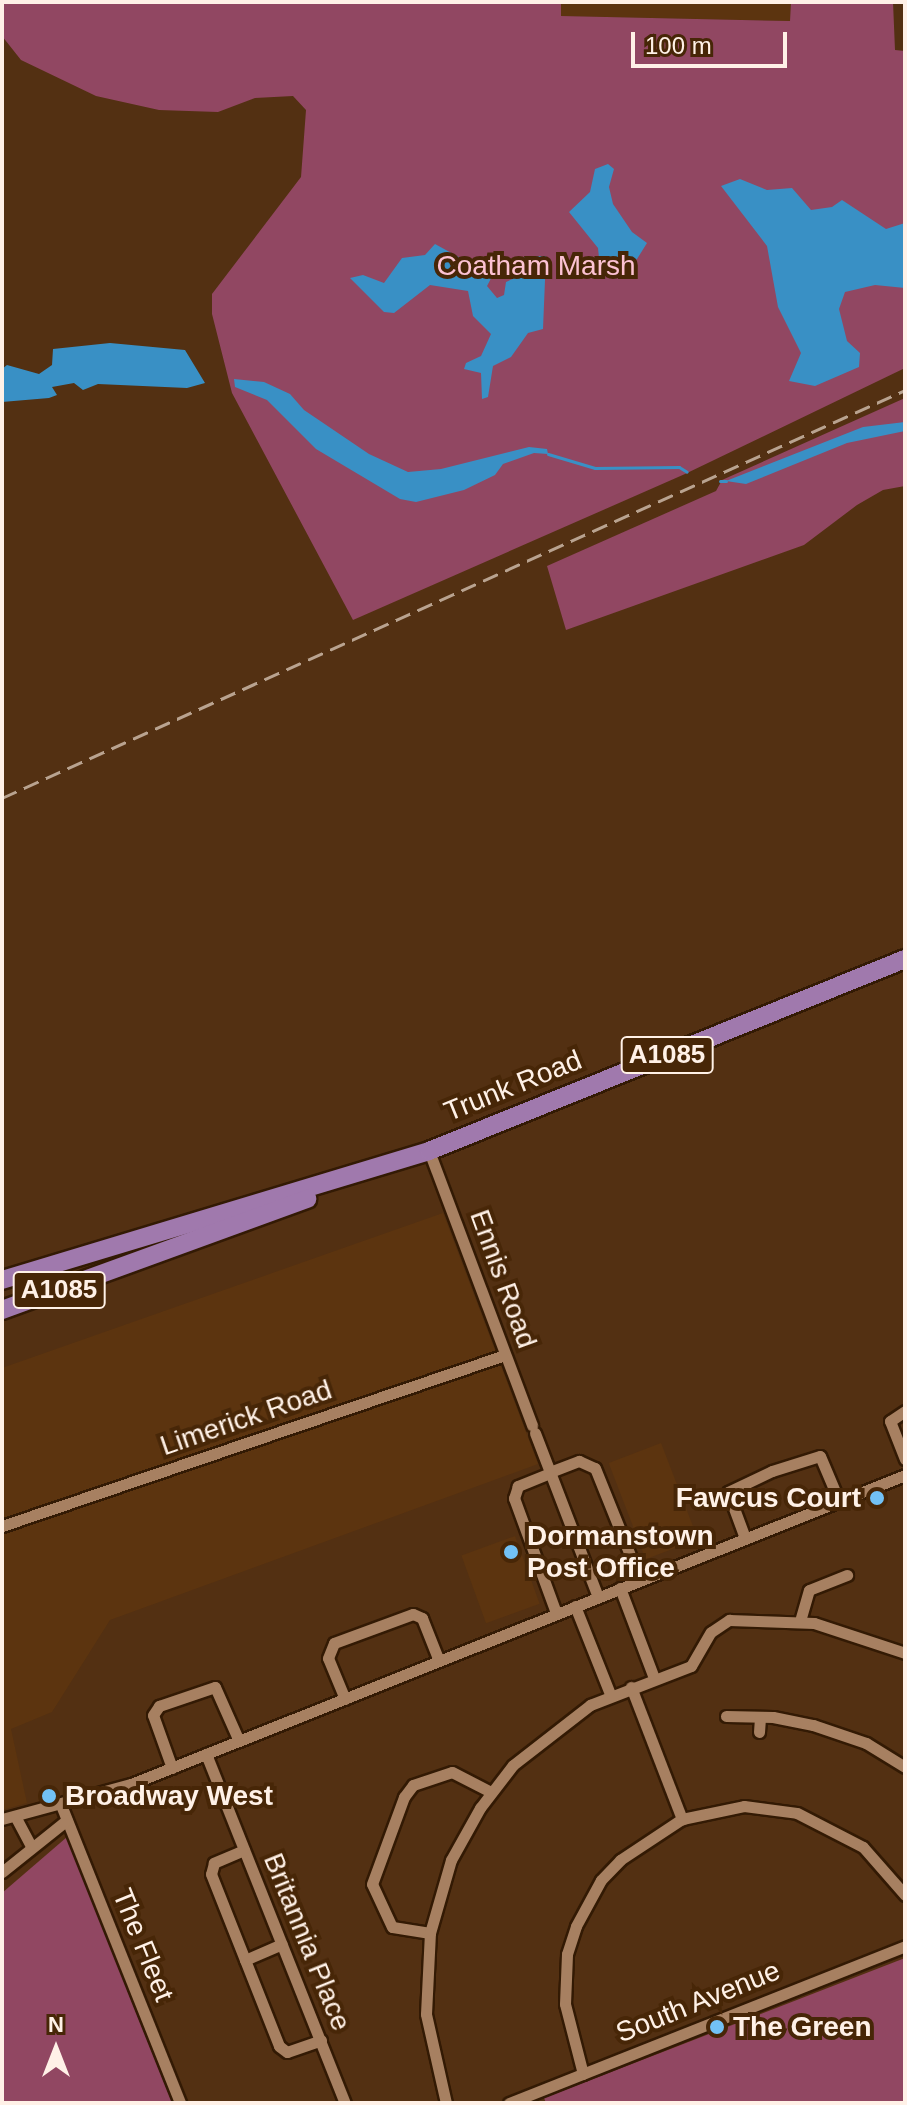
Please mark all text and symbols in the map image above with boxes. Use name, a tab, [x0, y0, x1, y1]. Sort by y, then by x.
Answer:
scale bar	[635, 16, 791, 66]
text: 100 m	[645, 32, 712, 59]
park label: Coatham Marsh	[436, 249, 636, 283]
road number: A1085	[619, 1033, 715, 1077]
street label: Trunk Road	[439, 1043, 587, 1129]
street label: Ennis Road	[462, 1205, 544, 1353]
road number: A1085	[11, 1268, 107, 1312]
street label: Limerick Road	[156, 1373, 336, 1463]
place label: Fawcus Court	[676, 1481, 861, 1515]
marker: Fawcus Court	[868, 1489, 886, 1507]
place label: Dormanstown Post Office	[527, 1519, 714, 1585]
marker: Dormanstown Post Office	[502, 1543, 520, 1561]
place label: Broadway West	[65, 1779, 273, 1813]
marker: Broadway West	[40, 1787, 58, 1805]
street label: Britannia Place	[256, 1848, 358, 2036]
street label: The Fleet	[105, 1884, 181, 2006]
street label: South Avenue	[610, 1954, 786, 2050]
north arrow	[16, 2009, 96, 2089]
place label: The Green	[733, 2010, 871, 2044]
text: N	[48, 2012, 64, 2037]
marker: The Green	[708, 2018, 726, 2036]

